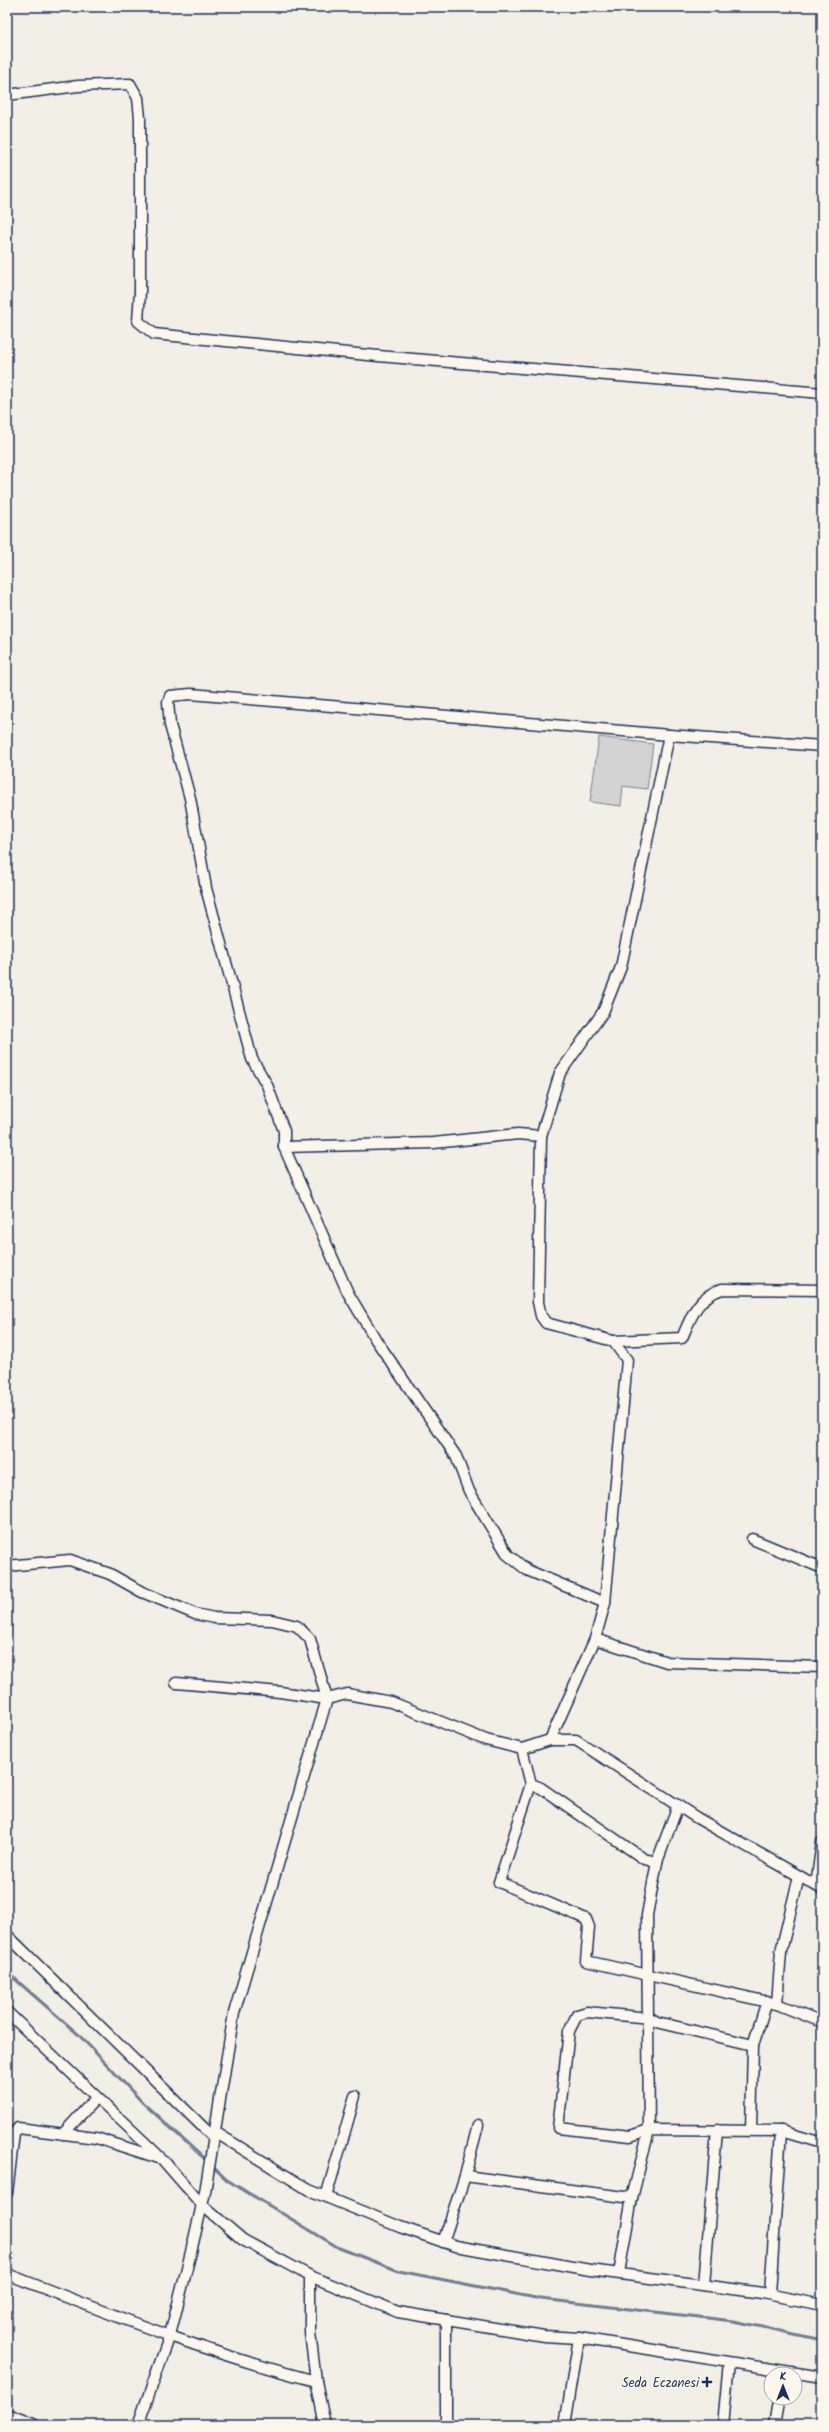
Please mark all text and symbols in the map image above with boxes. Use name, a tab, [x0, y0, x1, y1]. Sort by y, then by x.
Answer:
north arrow	[763, 2366, 803, 2406]
text: K	[780, 2368, 787, 2386]
place label: Seda Eczanesi	[622, 2373, 700, 2394]
marker: Seda Eczanesi	[702, 2377, 712, 2387]

